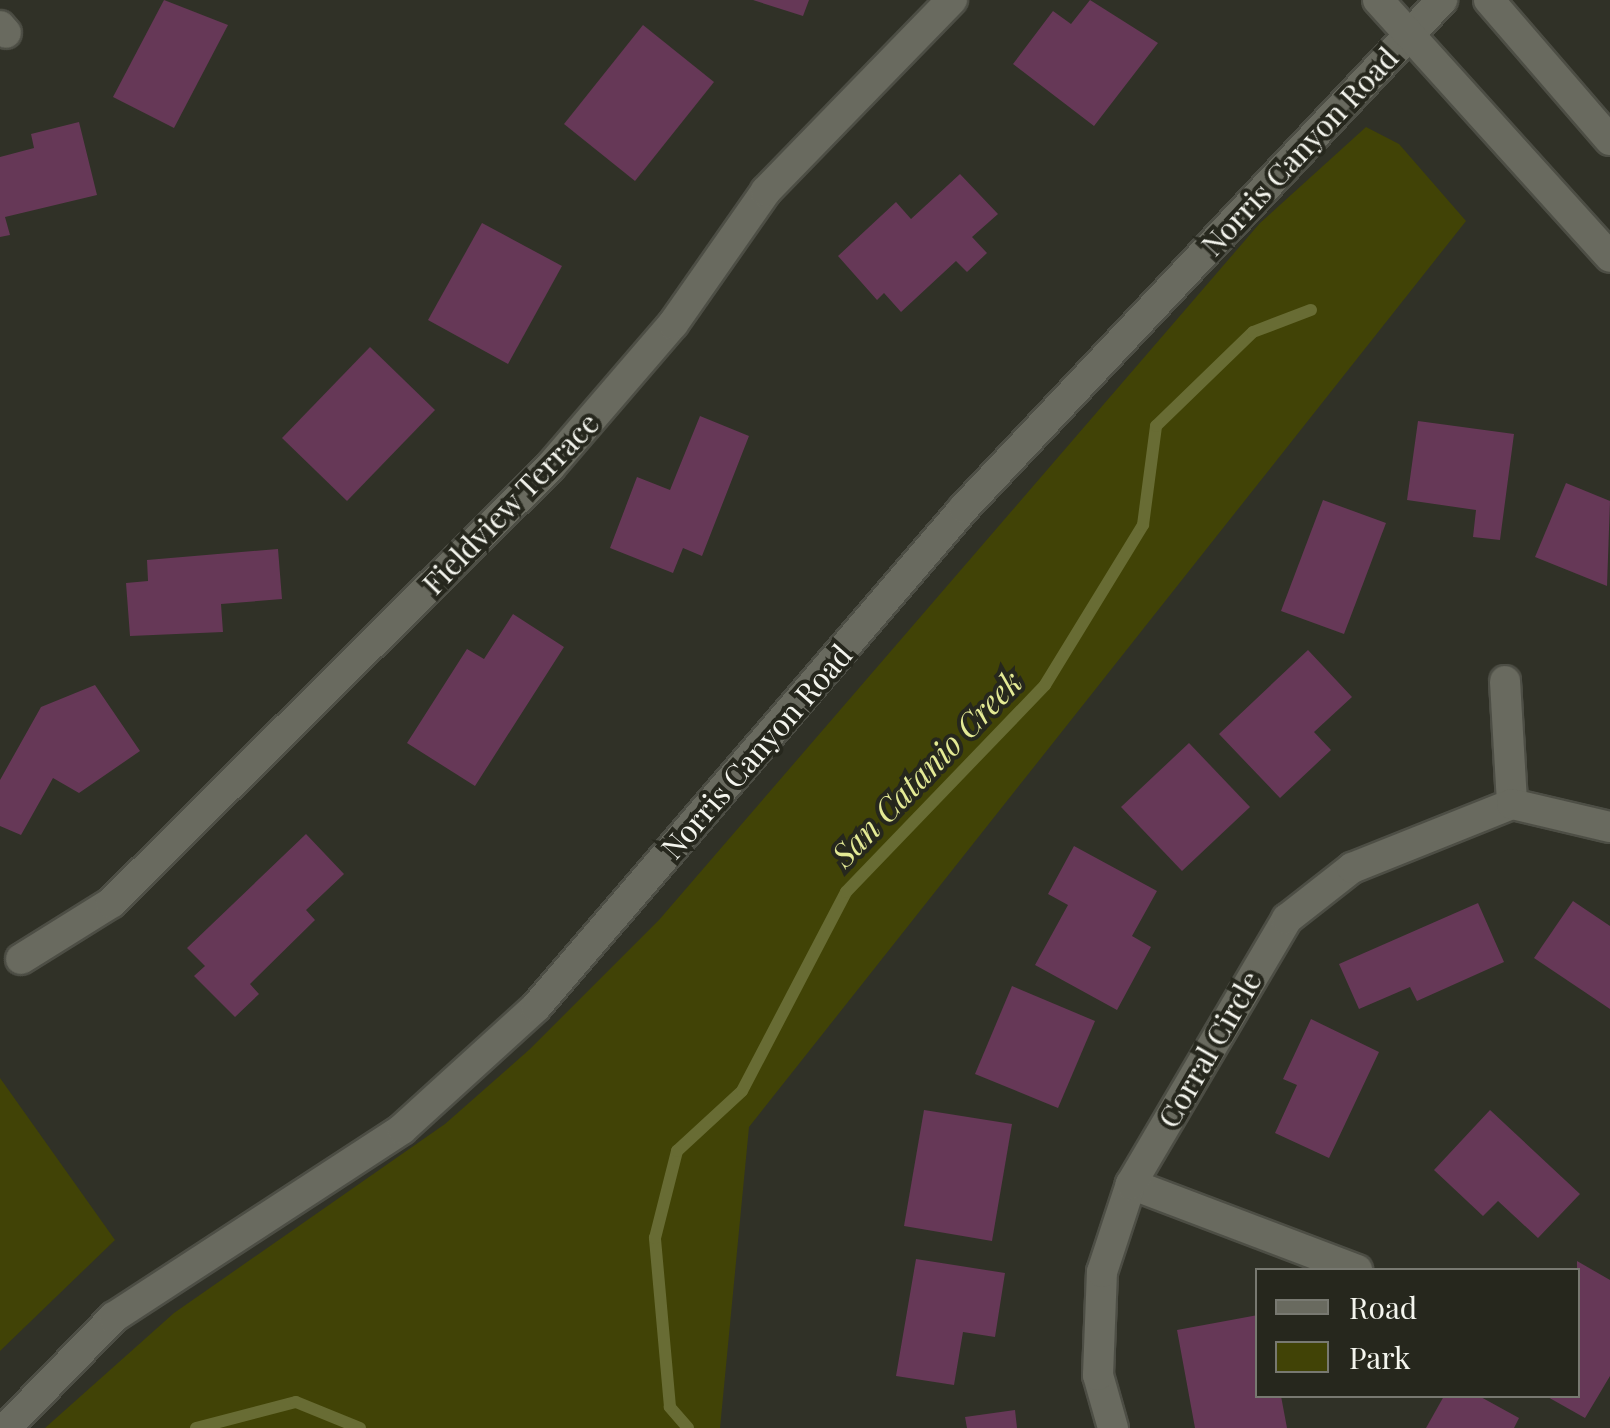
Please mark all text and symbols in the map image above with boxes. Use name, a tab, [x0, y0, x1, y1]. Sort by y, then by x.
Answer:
street label: Norris Canyon Road	[1193, 39, 1405, 263]
street label: Fieldview Terrace	[414, 404, 606, 602]
street label: Norris Canyon Road	[653, 637, 859, 865]
water label: San Catanio Creek	[823, 662, 1029, 874]
street label: Corral Circle	[1150, 964, 1268, 1134]
legend	[1255, 1268, 1580, 1398]
text: Road	[1349, 1287, 1417, 1327]
text: Park	[1349, 1337, 1411, 1377]

